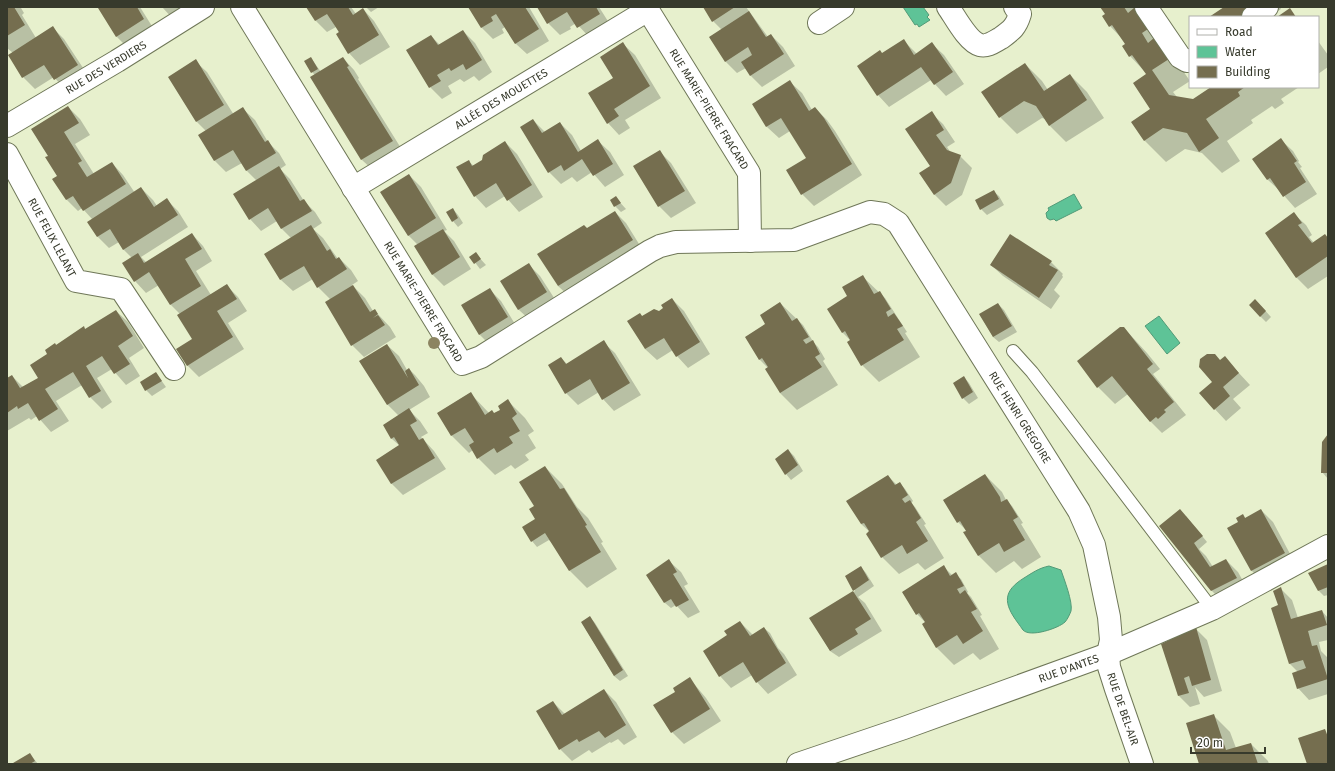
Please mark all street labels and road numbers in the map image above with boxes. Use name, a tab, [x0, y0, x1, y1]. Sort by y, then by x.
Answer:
street label: RUE DES VERDIERS	[63, 38, 149, 97]
street label: RUE MARIE-PIERRE FRACARD	[666, 46, 751, 172]
street label: ALLÉE DES MOUETTES	[453, 66, 550, 132]
street label: RUE FELIX LELANT	[25, 196, 79, 280]
street label: RUE MARIE-PIERRE FRACARD	[381, 239, 465, 365]
street label: RUE HENRI GREGOIRE	[986, 369, 1053, 466]
street label: RUE D'ANTES	[1037, 652, 1101, 686]
street label: RUE DE BEL-AIR	[1104, 671, 1141, 747]

